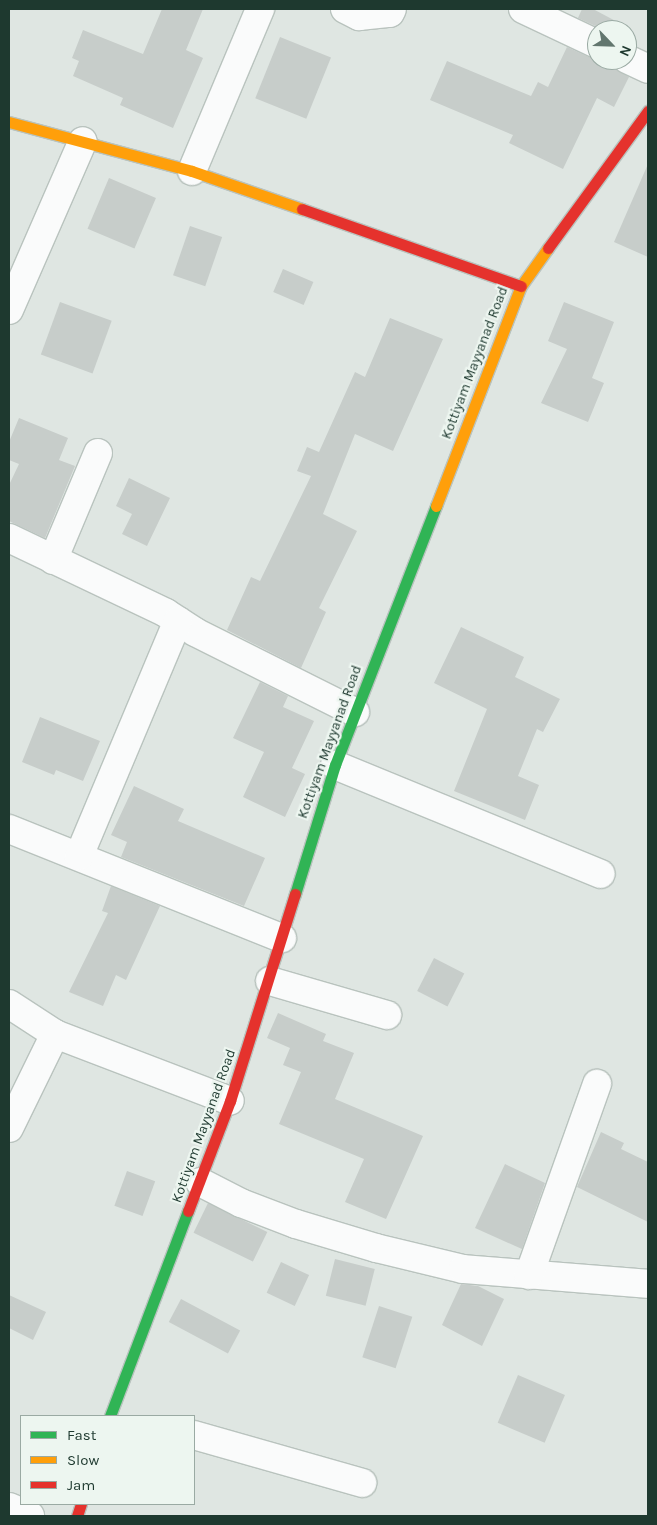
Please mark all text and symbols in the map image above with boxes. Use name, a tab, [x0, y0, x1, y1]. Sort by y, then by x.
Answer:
north arrow	[587, 20, 637, 70]
text: N	[615, 43, 635, 59]
street label: Kottiyam Mayyanad Road	[438, 284, 512, 442]
street label: Kottiyam Mayyanad Road	[294, 663, 366, 821]
street label: Kottiyam Mayyanad Road	[168, 1047, 240, 1205]
legend	[20, 1415, 195, 1505]
text: Fast	[67, 1426, 96, 1444]
text: Slow	[67, 1451, 99, 1469]
text: Jam	[67, 1476, 95, 1494]

